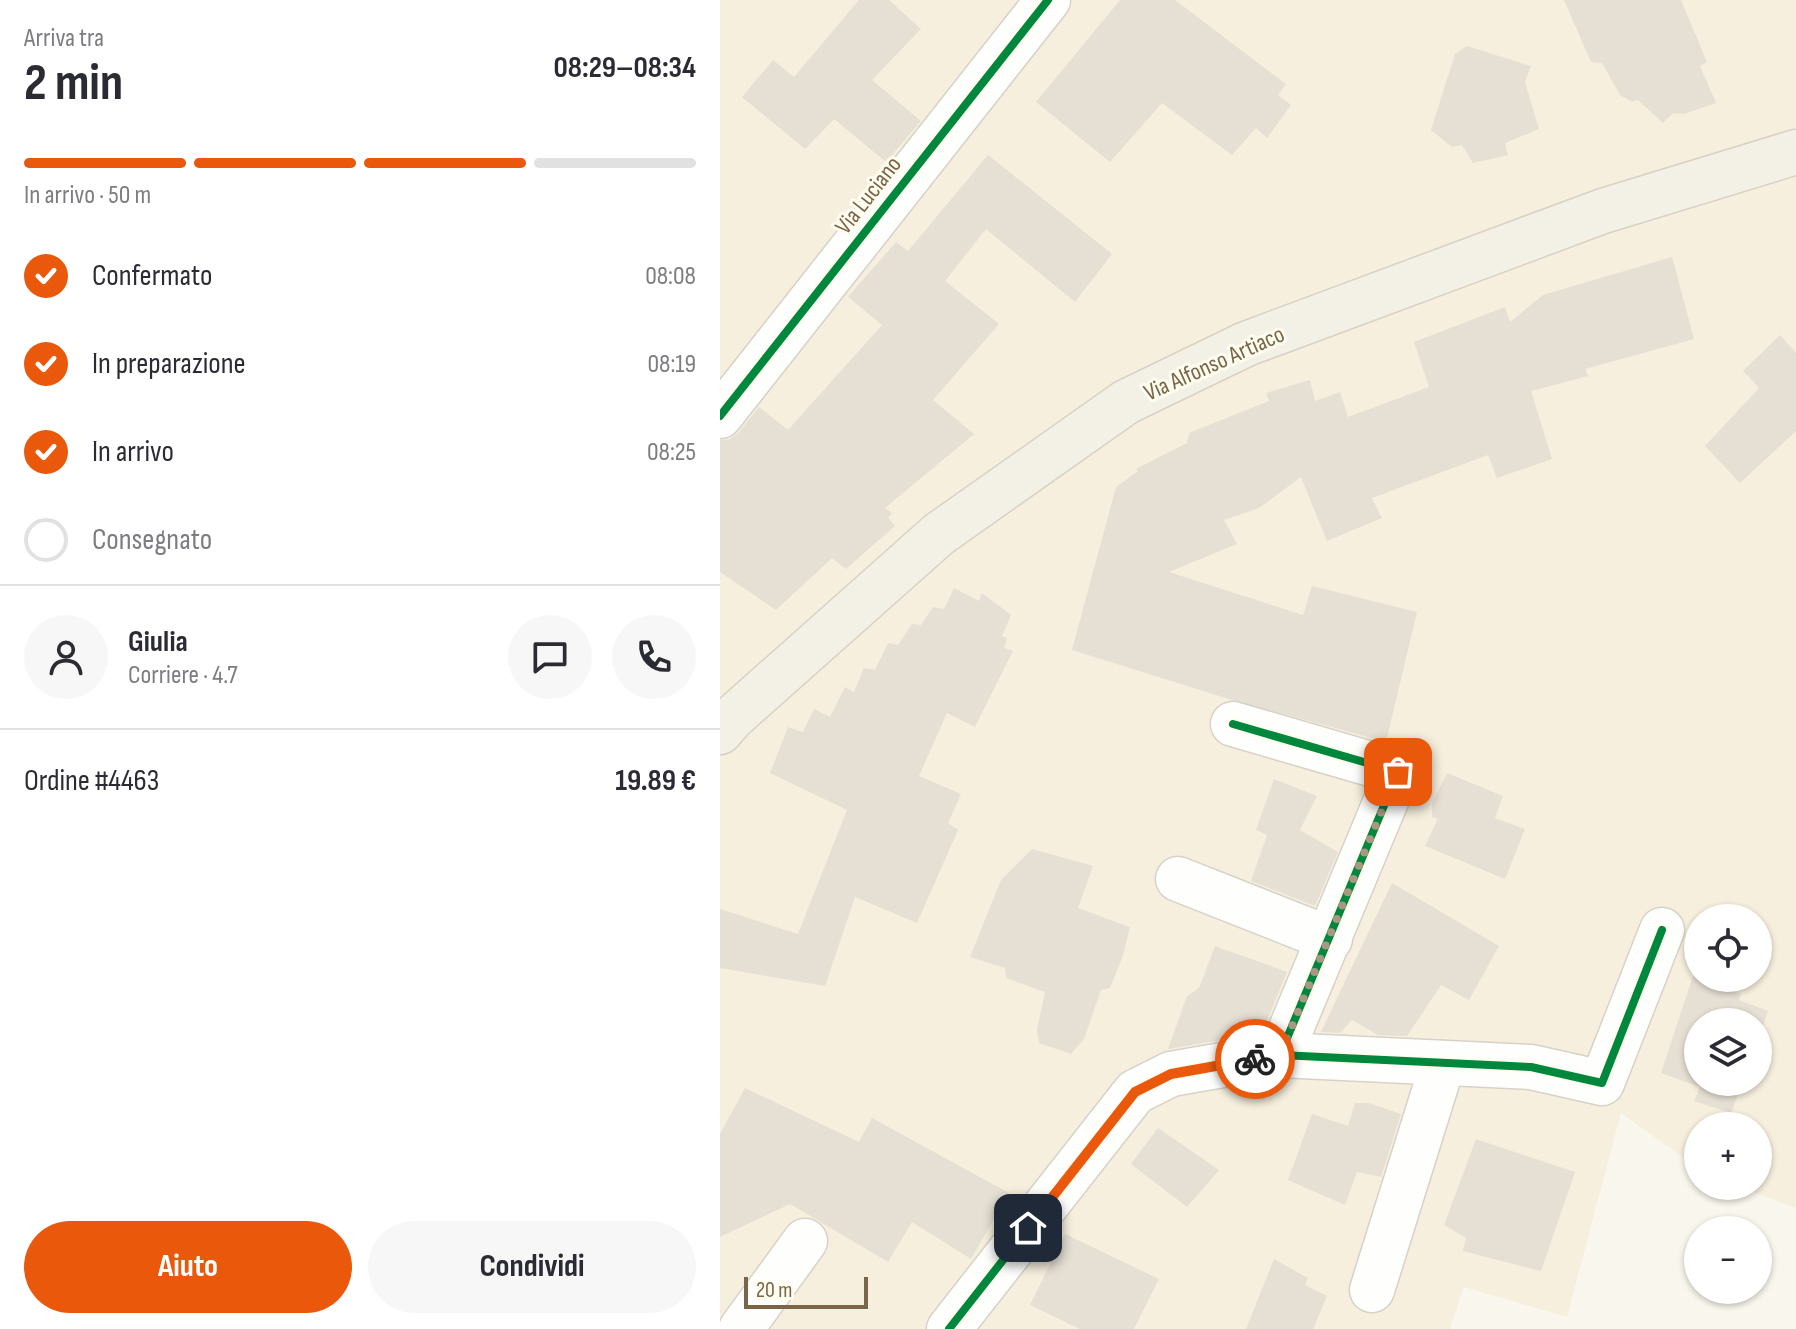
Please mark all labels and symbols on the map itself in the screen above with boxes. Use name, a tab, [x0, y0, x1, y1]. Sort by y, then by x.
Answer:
street label: Via Luciano	[829, 151, 908, 240]
street label: Via Alfonso Artiaco	[1139, 320, 1289, 407]
pin	[1364, 738, 1432, 806]
courier	[1215, 1019, 1295, 1099]
pin	[994, 1194, 1062, 1262]
scale bar	[744, 1273, 868, 1309]

